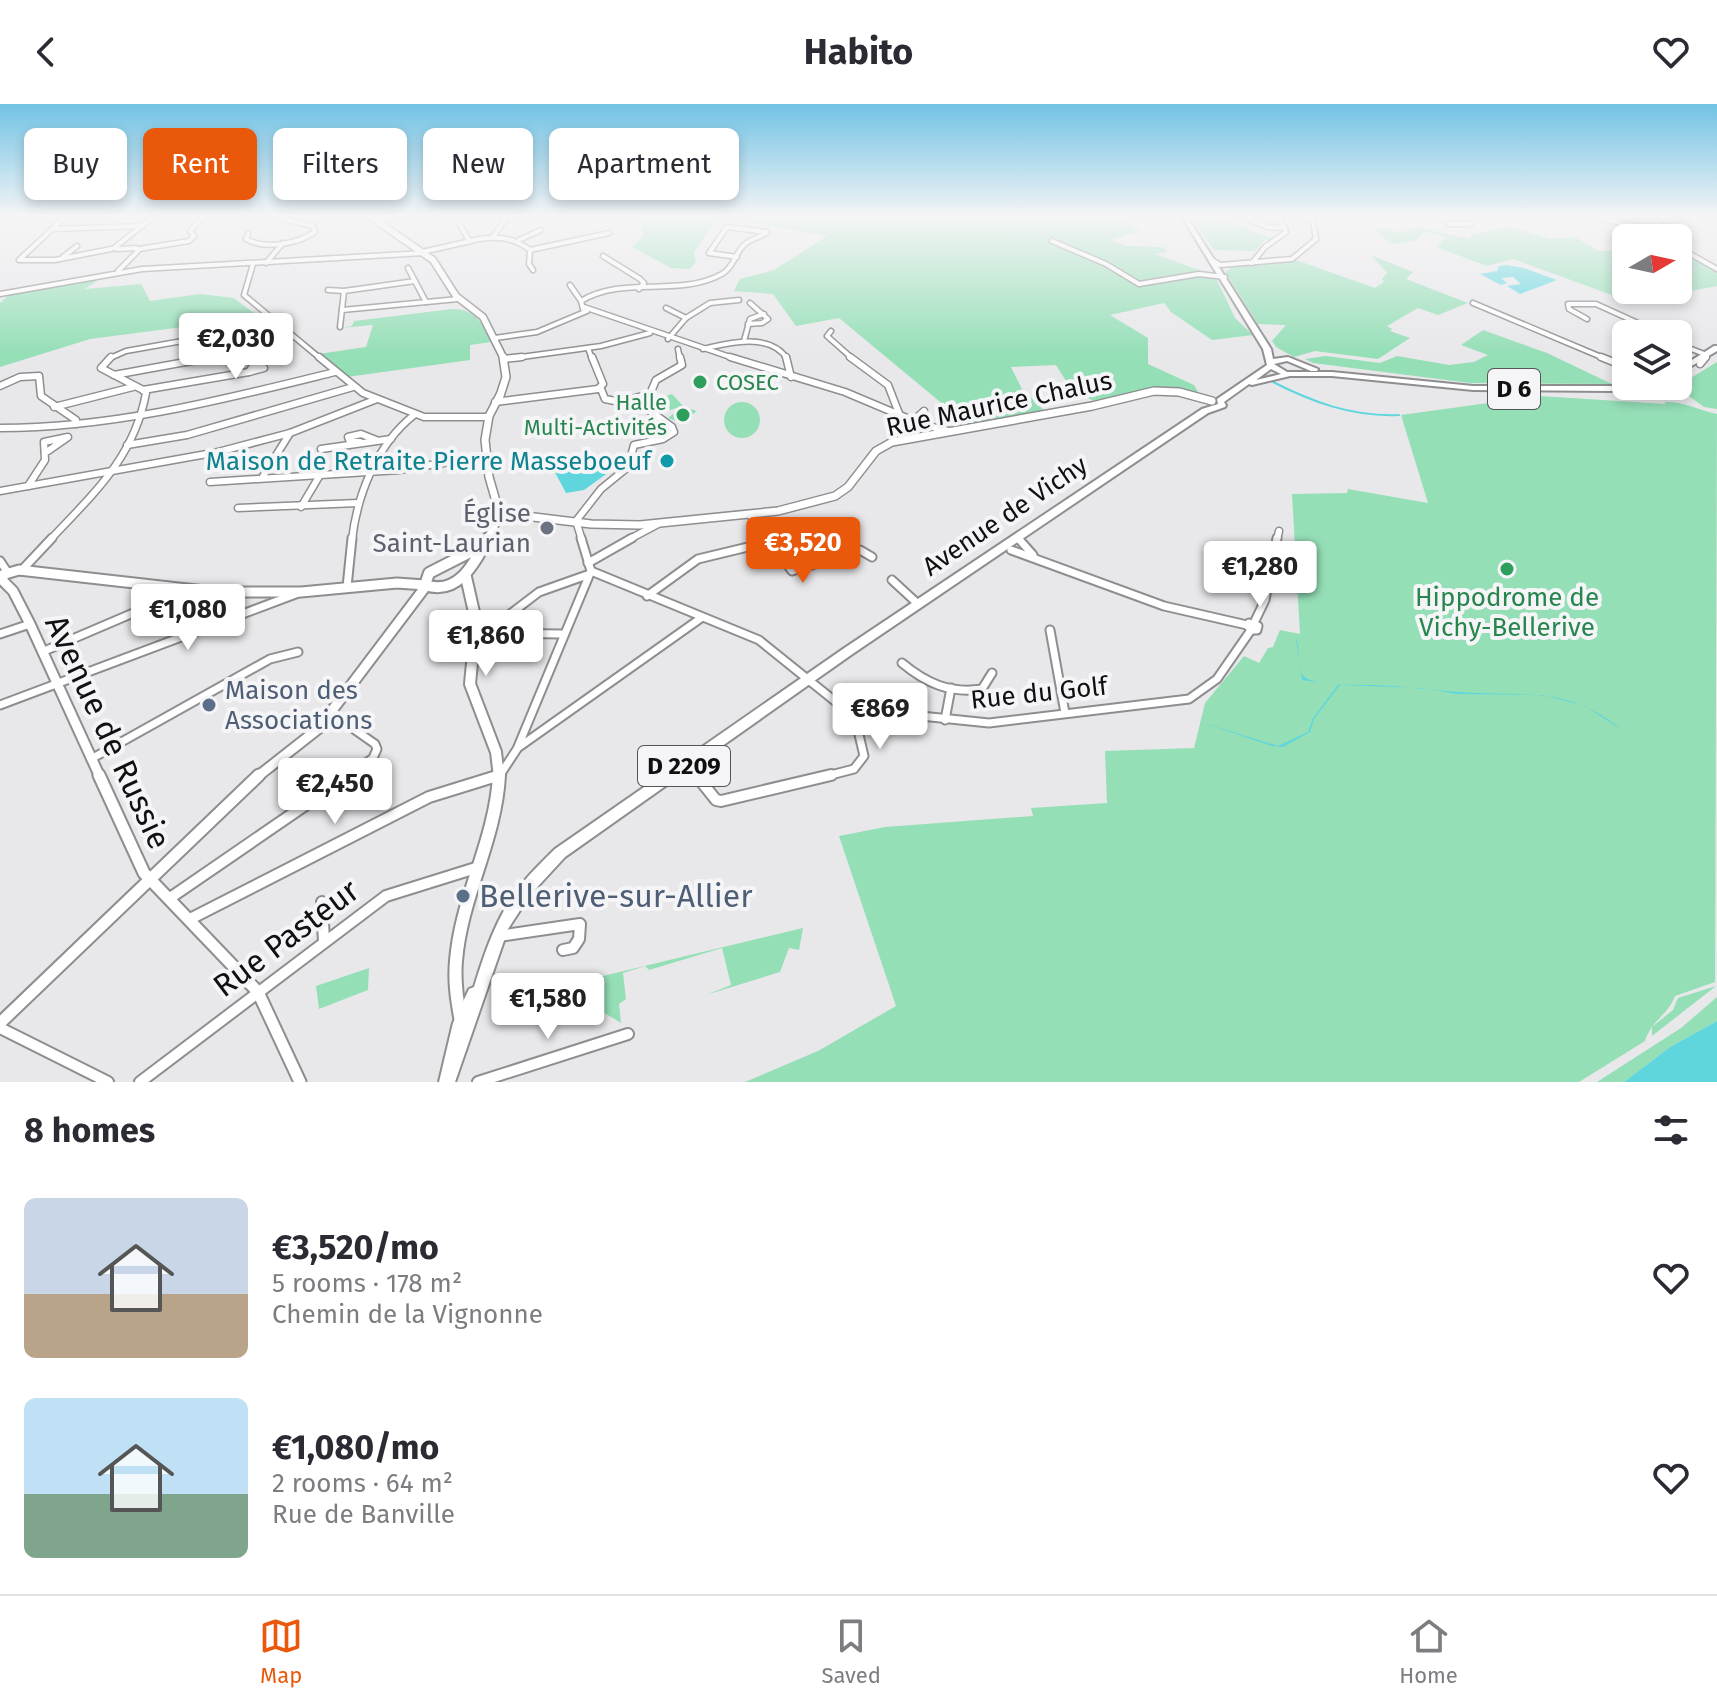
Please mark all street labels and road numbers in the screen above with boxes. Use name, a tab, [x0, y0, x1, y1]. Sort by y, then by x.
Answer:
street label: Rue Maurice Chalus	[883, 365, 1115, 443]
road number: D 6	[1488, 369, 1540, 409]
street label: Avenue de Vichy	[917, 449, 1093, 582]
street label: Avenue de Russie	[37, 609, 179, 855]
street label: Rue du Golf	[969, 670, 1111, 716]
road number: D 2209	[638, 746, 730, 786]
street label: Rue Pasteur	[206, 871, 367, 1005]

